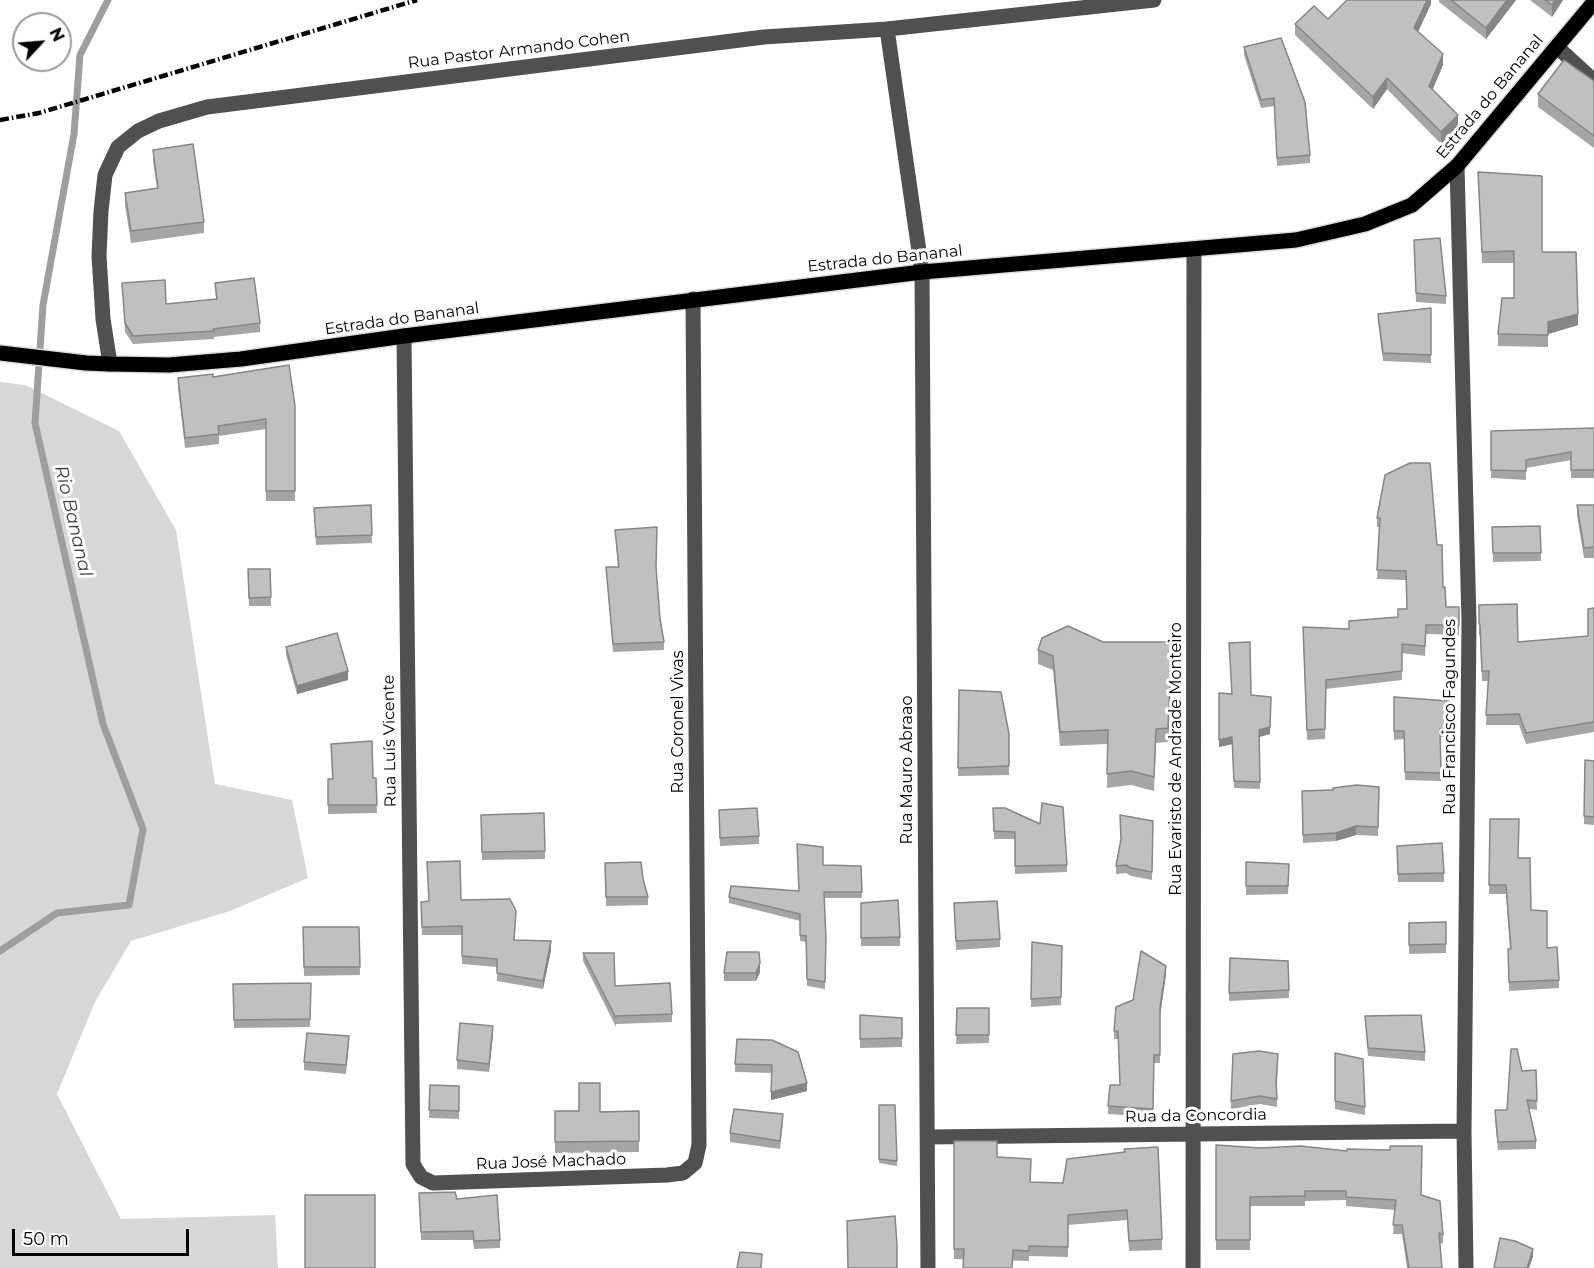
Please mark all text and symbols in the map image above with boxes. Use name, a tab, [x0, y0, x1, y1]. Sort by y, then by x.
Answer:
north arrow	[12, 12, 72, 72]
text: N	[45, 25, 68, 45]
street label: Rua Pastor Armando Cohen	[407, 27, 631, 73]
street label: Estrada do Bananal	[1433, 31, 1547, 163]
street label: Estrada do Bananal	[806, 241, 964, 277]
street label: Estrada do Bananal	[323, 299, 481, 339]
water label: Rio Bananal	[50, 463, 96, 579]
street label: Rua Francisco Fagundes	[1440, 619, 1460, 815]
street label: Rua Evaristo de Andrade Monteiro	[1166, 622, 1186, 896]
street label: Rua Coronel Vivas	[668, 651, 688, 793]
street label: Rua Luís Vicente	[379, 674, 401, 808]
street label: Rua Mauro Abraao	[897, 696, 917, 844]
street label: Rua da Concordia	[1125, 1105, 1267, 1127]
street label: Rua José Machado	[476, 1150, 626, 1174]
scale bar	[15, 1217, 192, 1255]
text: 50 m	[23, 1228, 69, 1250]

